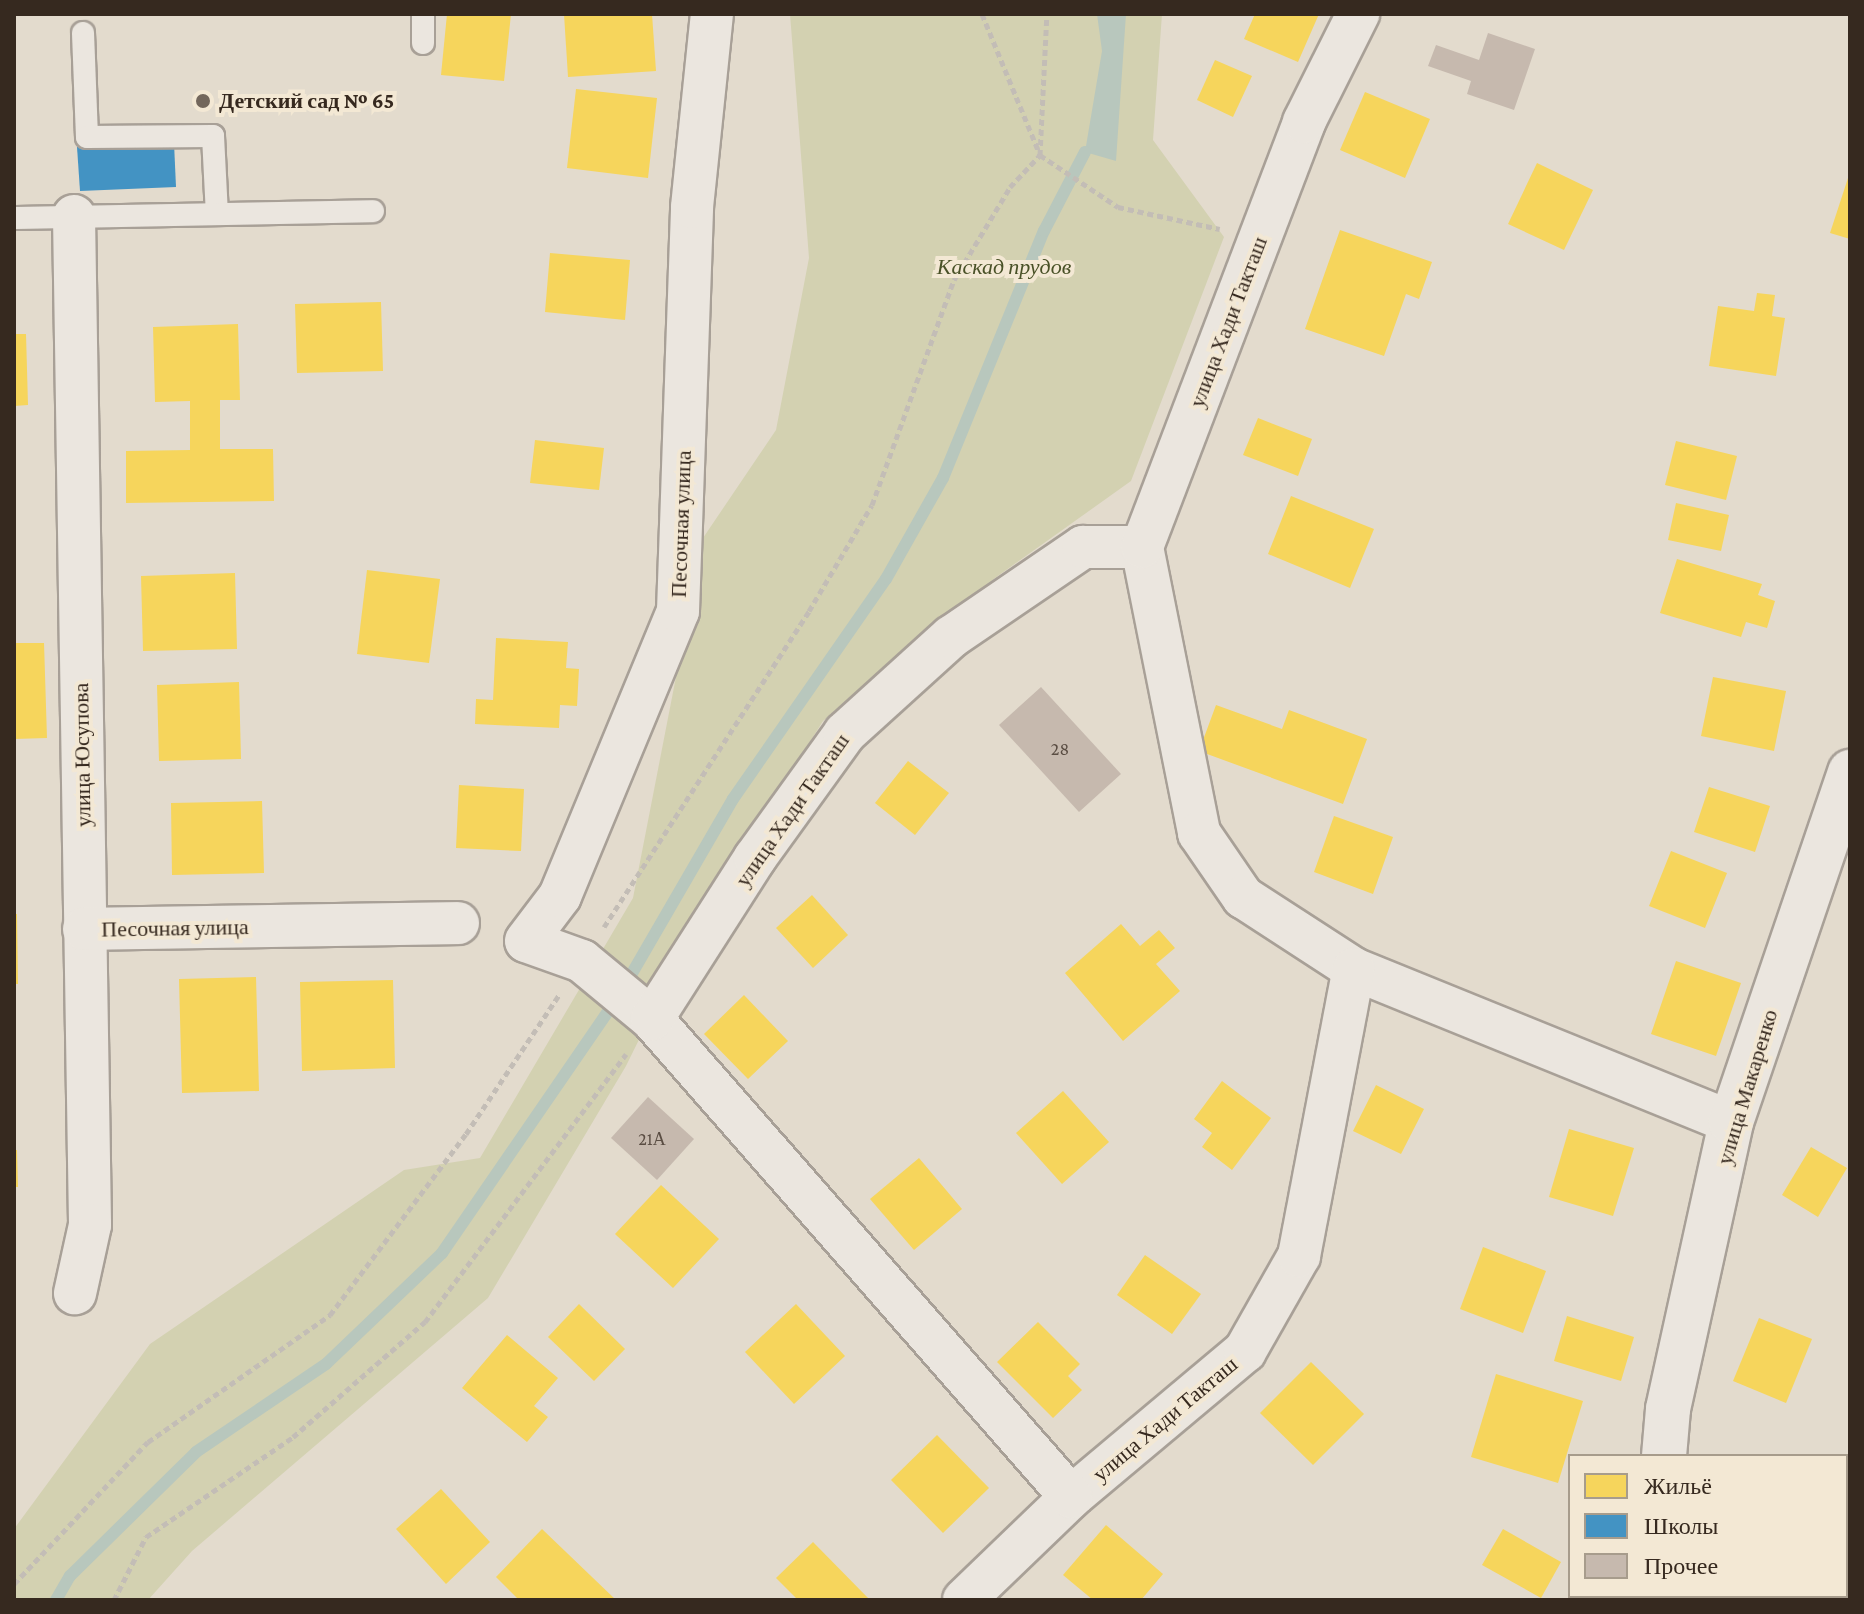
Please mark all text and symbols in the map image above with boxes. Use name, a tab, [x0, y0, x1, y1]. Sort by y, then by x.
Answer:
place label: Детский сад № 65	[219, 88, 394, 114]
marker: Детский сад № 65	[194, 92, 212, 110]
street label: улица Хади Такташ	[1183, 233, 1273, 411]
park label: Каскад прудов	[937, 254, 1071, 280]
street label: Песочная улица	[665, 450, 697, 598]
street label: улица Юсупова	[68, 683, 96, 827]
street label: улица Хади Такташ	[729, 728, 855, 892]
house number: 28	[1051, 738, 1069, 760]
street label: Песочная улица	[101, 914, 249, 942]
street label: улица Макаренко	[1711, 1006, 1783, 1168]
house number: 21А	[638, 1128, 666, 1150]
street label: улица Хади Такташ	[1087, 1351, 1243, 1487]
legend	[1568, 1454, 1848, 1598]
text: Жильё	[1644, 1472, 1712, 1499]
text: Школы	[1644, 1512, 1718, 1539]
text: Прочее	[1644, 1552, 1718, 1579]

